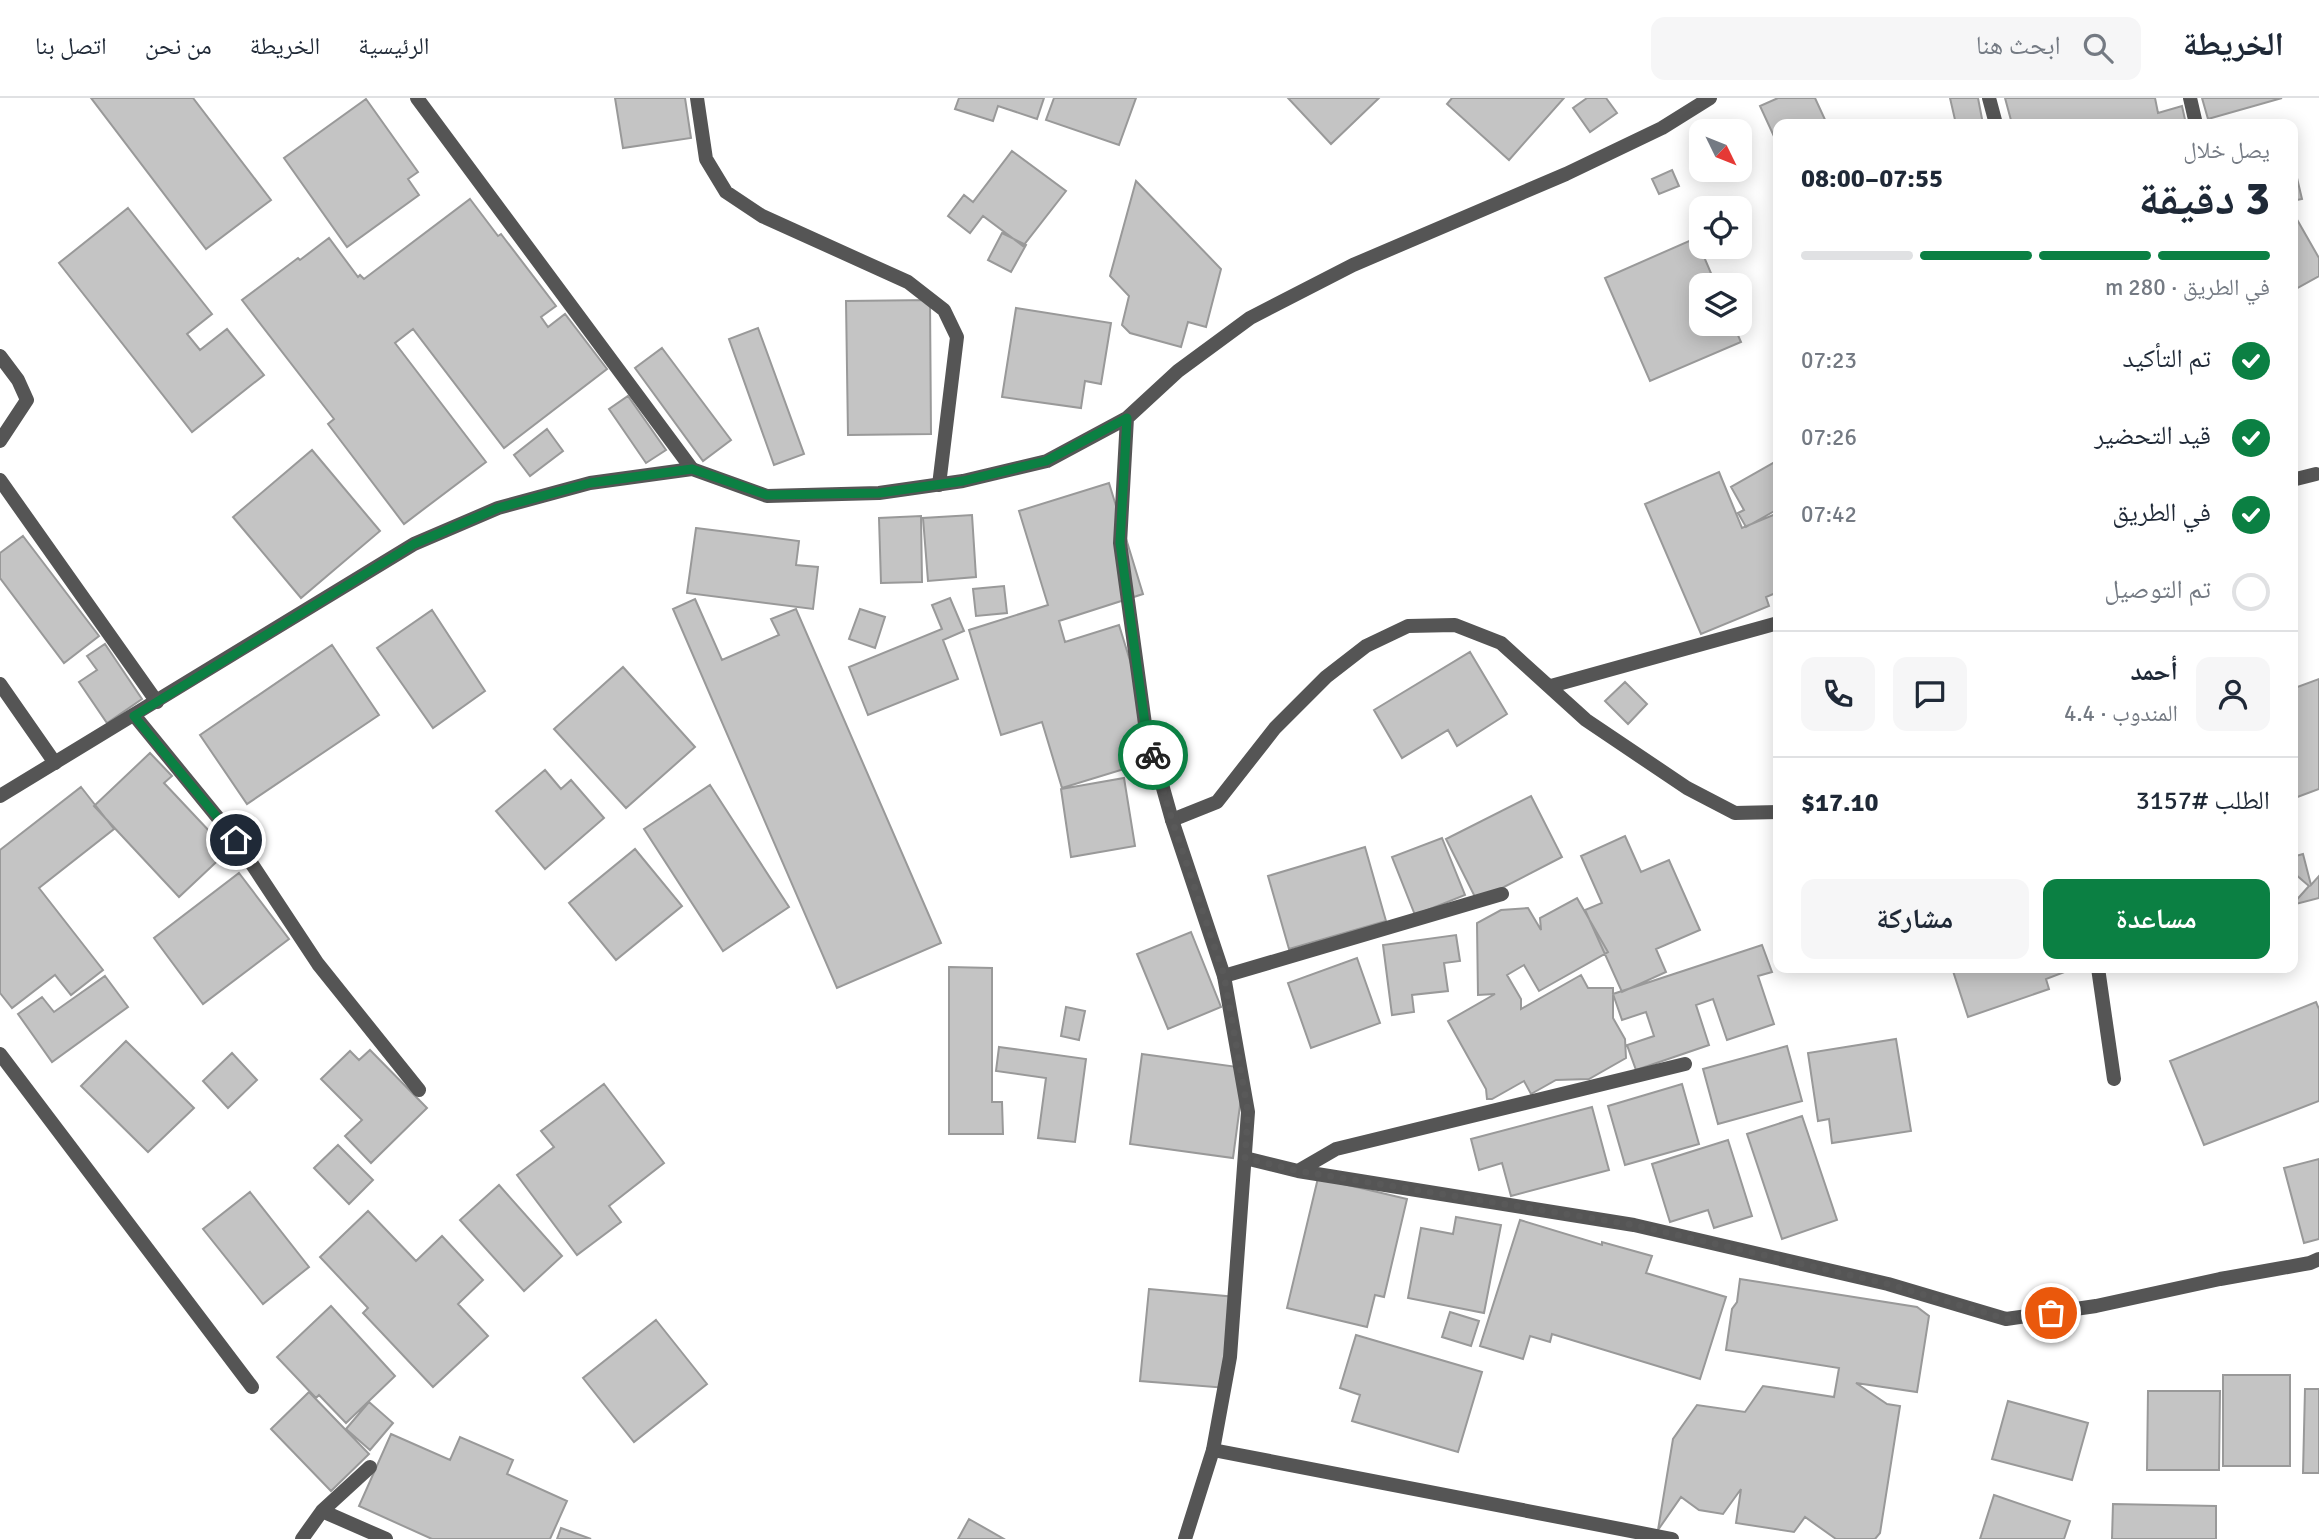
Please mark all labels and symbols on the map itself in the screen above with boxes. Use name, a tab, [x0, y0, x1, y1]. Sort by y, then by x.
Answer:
north arrow	[1689, 119, 1752, 182]
courier	[1118, 720, 1188, 790]
pin	[206, 810, 266, 870]
pin	[2021, 1283, 2081, 1343]

